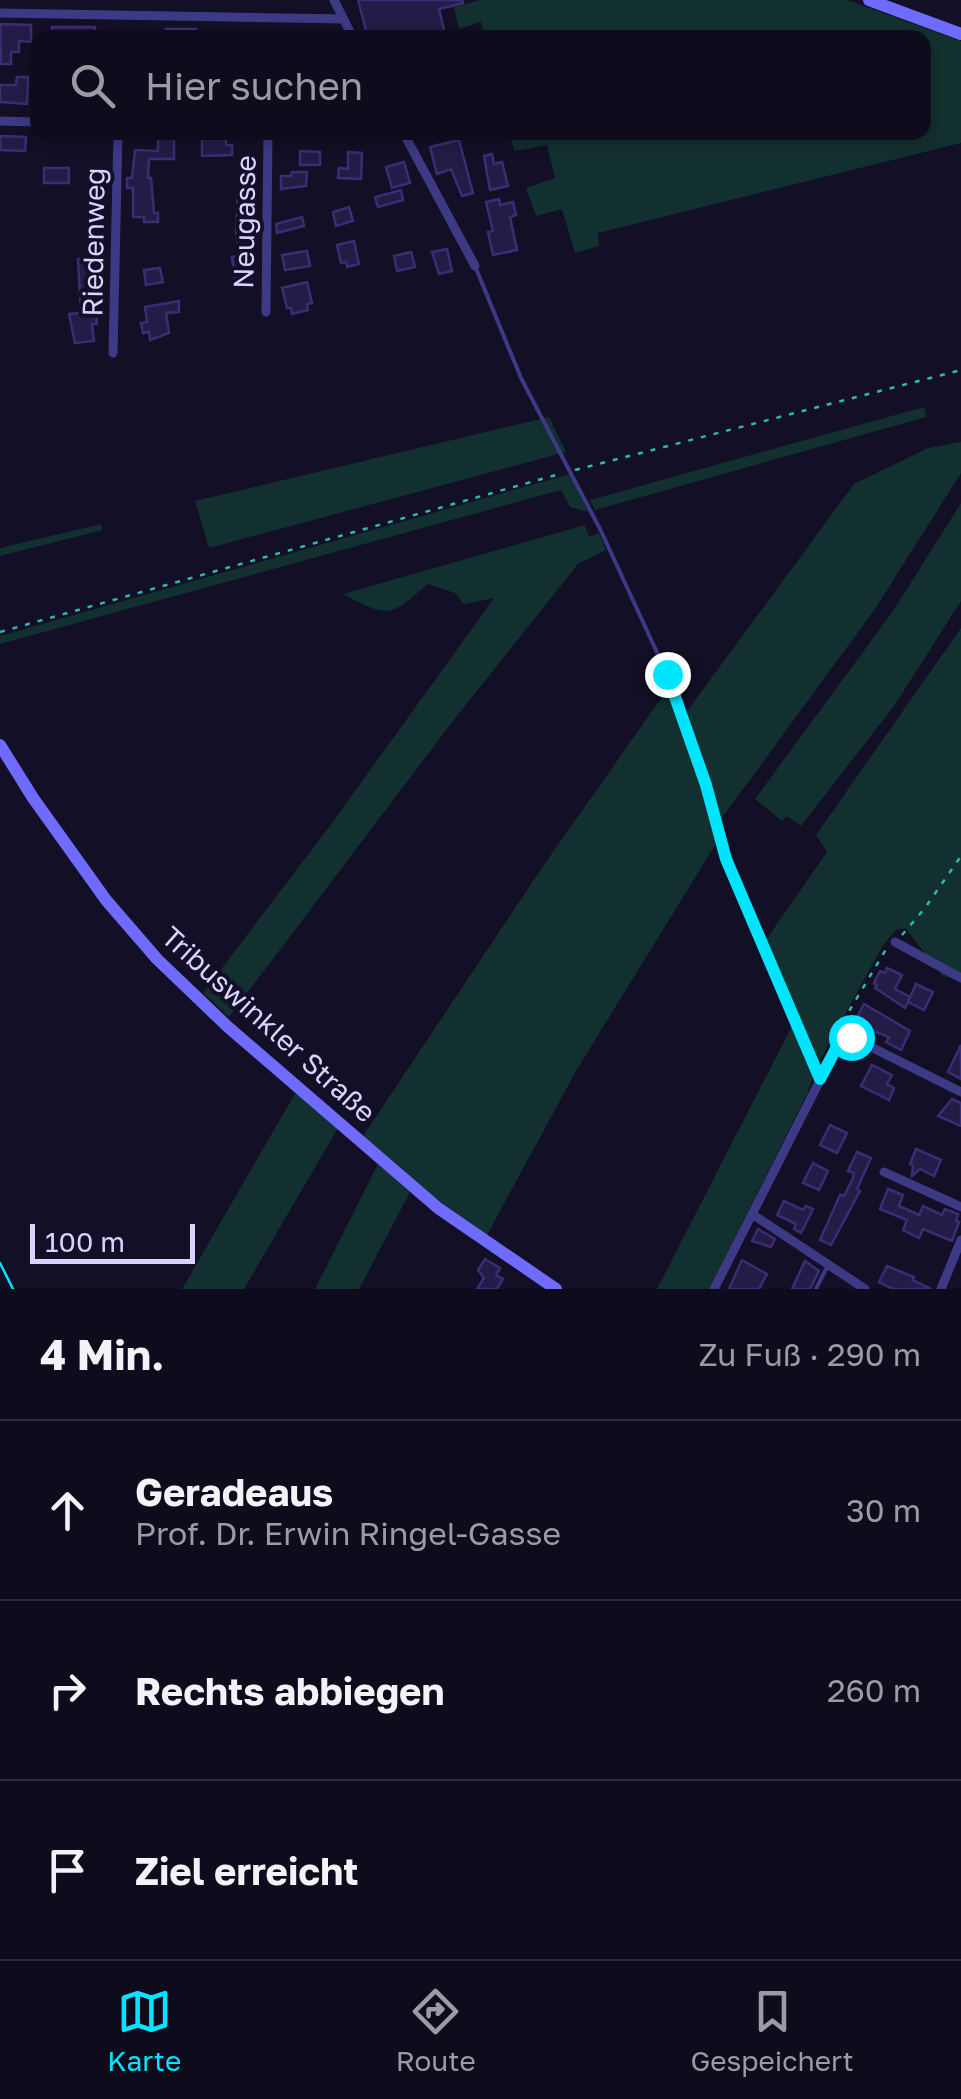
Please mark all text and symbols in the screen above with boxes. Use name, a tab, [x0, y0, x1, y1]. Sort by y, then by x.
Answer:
search box	[30, 30, 931, 140]
icon: search	[65, 58, 120, 113]
text: Hier suchen	[145, 63, 363, 108]
street label: Neugasse	[226, 155, 262, 289]
street label: Riedenweg	[75, 167, 111, 317]
route end	[645, 652, 691, 698]
street label: Tribuswinkler Straße	[155, 919, 383, 1129]
route start	[829, 1015, 875, 1061]
scale bar	[30, 1219, 195, 1264]
text: 100 m	[45, 1225, 125, 1258]
text: 4 Min.	[40, 1329, 165, 1379]
text: Zu Fuß · 290 m	[698, 1335, 921, 1373]
text: Geradeaus	[135, 1469, 333, 1514]
icon: ahead	[40, 1483, 95, 1538]
text: 30 m	[846, 1491, 921, 1529]
text: Prof. Dr. Erwin Ringel-Gasse	[135, 1514, 561, 1552]
icon: right	[40, 1663, 95, 1718]
text: Rechts abbiegen	[135, 1668, 444, 1713]
text: 260 m	[827, 1671, 921, 1709]
icon: arrive	[40, 1843, 95, 1898]
text: Ziel erreicht	[135, 1848, 358, 1893]
tab: Karte	[107, 1984, 181, 2077]
tab: Route	[396, 1984, 476, 2077]
tab: Gespeichert	[690, 1984, 854, 2077]

